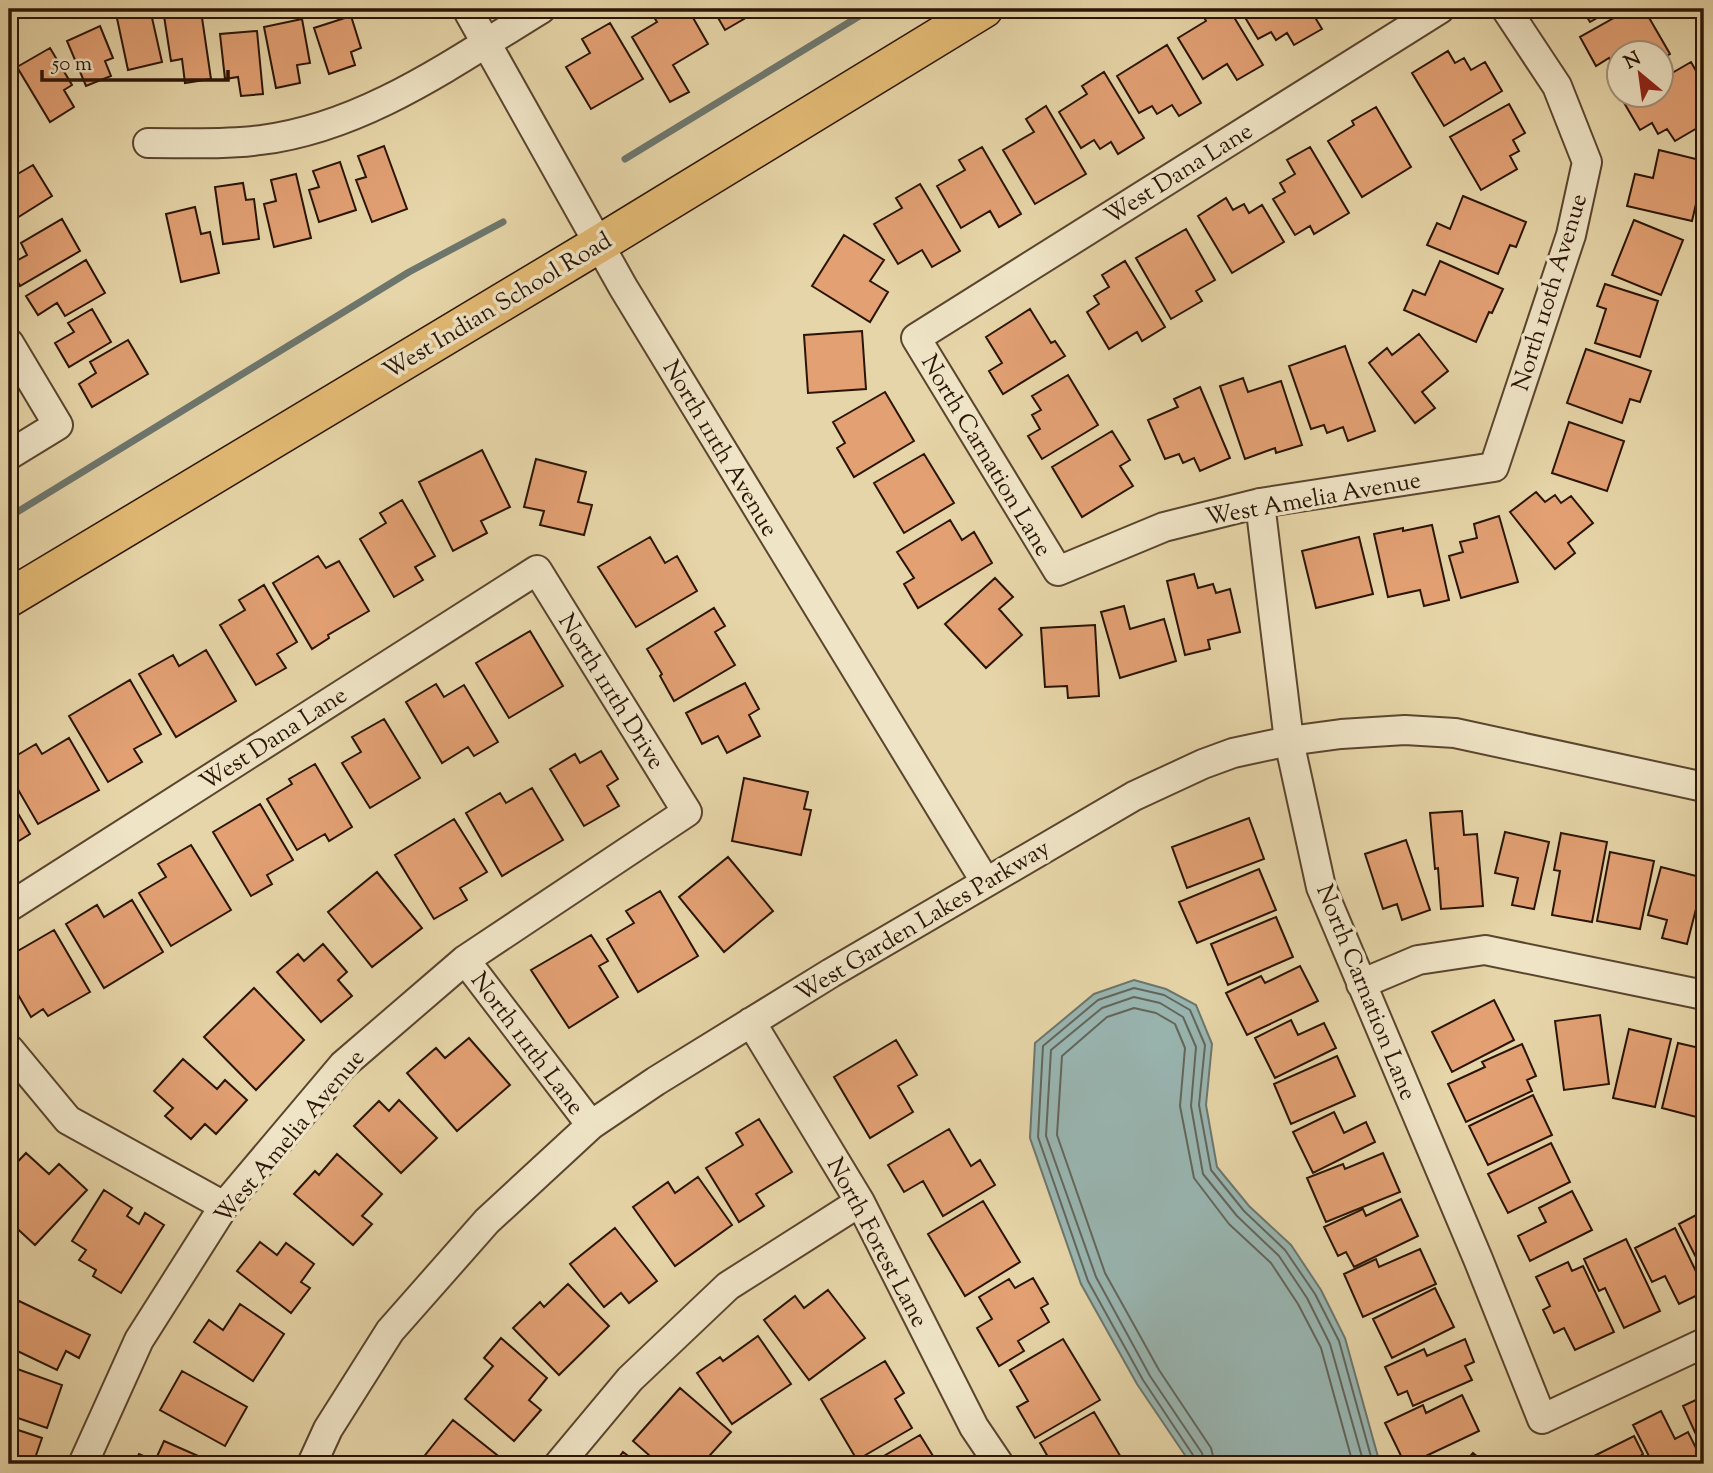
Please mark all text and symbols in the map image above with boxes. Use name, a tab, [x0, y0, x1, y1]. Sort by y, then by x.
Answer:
scale bar	[42, 38, 228, 82]
north arrow	[1604, 38, 1674, 108]
text: N	[1620, 46, 1646, 77]
text: 50 m	[51, 50, 92, 80]
street label: West Dana Lane	[1098, 115, 1260, 234]
street label: North 110th Avenue	[1505, 190, 1597, 395]
street label: West Indian School Road	[377, 225, 619, 389]
street label: North Carnation Lane	[911, 349, 1059, 563]
street label: North 111th Avenue	[653, 354, 785, 544]
street label: West Amelia Avenue	[1203, 464, 1424, 536]
street label: North 111th Drive	[549, 608, 672, 777]
street label: West Dana Lane	[194, 679, 354, 800]
street label: West Garden Lakes Parkway	[789, 832, 1057, 1011]
street label: North Carnation Lane	[1306, 880, 1424, 1106]
street label: North 111th Lane	[461, 966, 591, 1123]
street label: West Amelia Avenue	[207, 1043, 374, 1232]
street label: North Forest Lane	[817, 1152, 935, 1334]

